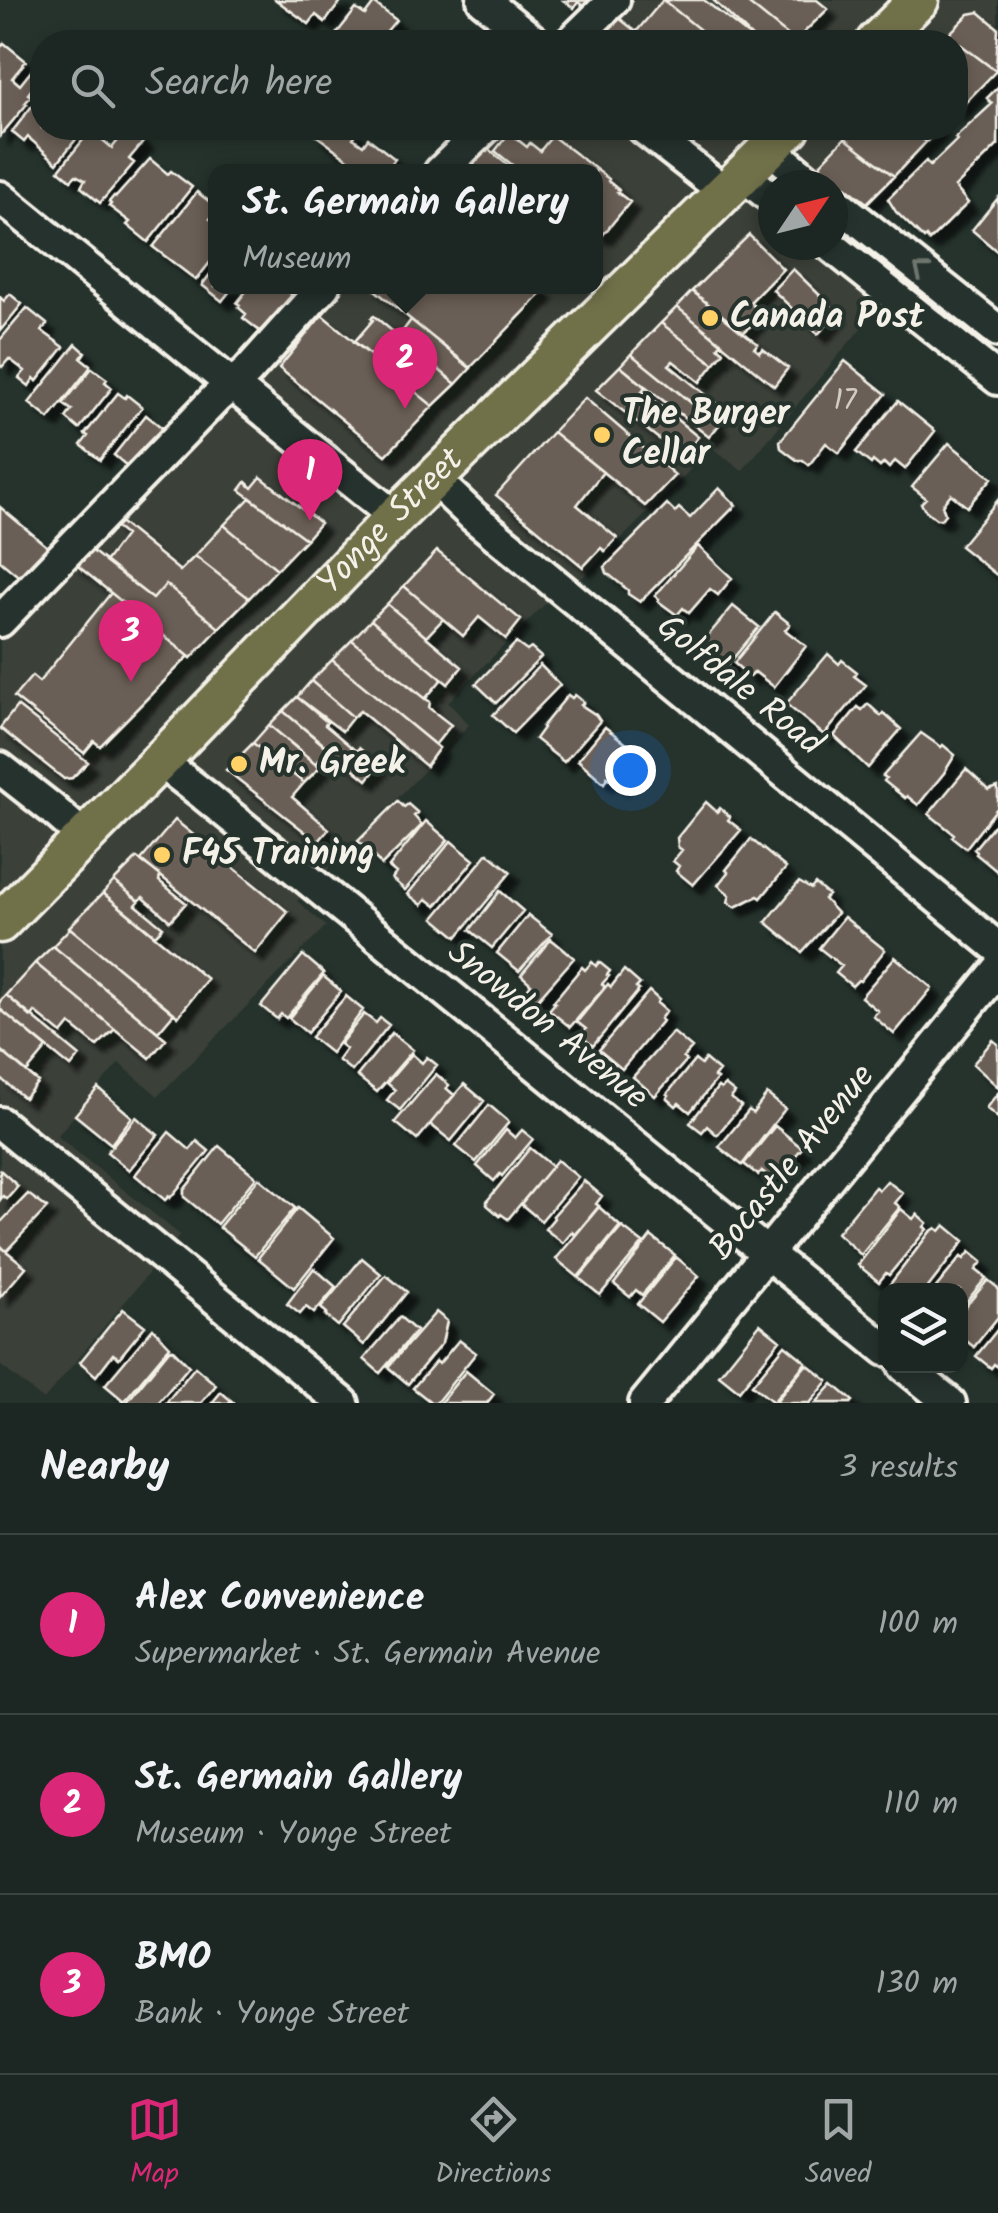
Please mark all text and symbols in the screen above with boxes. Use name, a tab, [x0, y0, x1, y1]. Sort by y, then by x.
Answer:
search box	[30, 30, 968, 140]
text: Search here	[145, 55, 332, 115]
icon: search	[65, 58, 120, 113]
popup	[208, 164, 603, 294]
north arrow	[758, 170, 848, 260]
text: St. Germain Gallery	[242, 174, 569, 234]
text: Museum	[242, 234, 351, 285]
one-way arrow	[915, 264, 933, 282]
place label: Canada Post	[730, 290, 925, 346]
marker: Canada Post	[699, 307, 721, 329]
pin: 2	[372, 326, 438, 409]
house number: 17	[833, 377, 858, 425]
place label: The Burger Cellar	[622, 387, 791, 483]
marker: The Burger Cellar	[591, 424, 613, 446]
street label: Yonge Street	[304, 435, 478, 609]
pin: 1	[278, 438, 342, 521]
pin: 3	[98, 600, 164, 682]
street label: Golfdale Road	[643, 601, 836, 772]
place label: Mr. Greek	[259, 736, 407, 792]
your location	[605, 745, 656, 796]
marker: Mr. Greek	[228, 753, 250, 775]
place label: F45 Training	[182, 827, 375, 883]
marker: F45 Training	[151, 844, 173, 866]
street label: Snowdon Avenue	[434, 927, 660, 1125]
street label: Bocastle Avenue	[696, 1052, 890, 1274]
map controls	[878, 1283, 968, 1373]
button: layers	[878, 1283, 968, 1373]
text: Nearby	[40, 1435, 169, 1502]
text: 3 results	[839, 1443, 958, 1494]
text: Alex Convenience	[135, 1569, 424, 1629]
text: 1	[68, 1599, 77, 1650]
text: 100 m	[878, 1599, 958, 1650]
text: Supermarket · St. Germain Avenue	[135, 1629, 600, 1680]
text: St. Germain Gallery	[135, 1749, 462, 1809]
text: 2	[63, 1779, 82, 1830]
text: 110 m	[884, 1779, 958, 1830]
text: Museum · Yonge Street	[135, 1809, 451, 1860]
text: BMO	[135, 1929, 211, 1989]
text: 3	[64, 1959, 81, 2010]
text: 130 m	[875, 1959, 958, 2010]
text: Bank · Yonge Street	[135, 1989, 409, 2040]
tab: Map	[127, 2092, 182, 2197]
tab: Directions	[435, 2092, 551, 2197]
tab: Saved	[805, 2092, 871, 2197]

